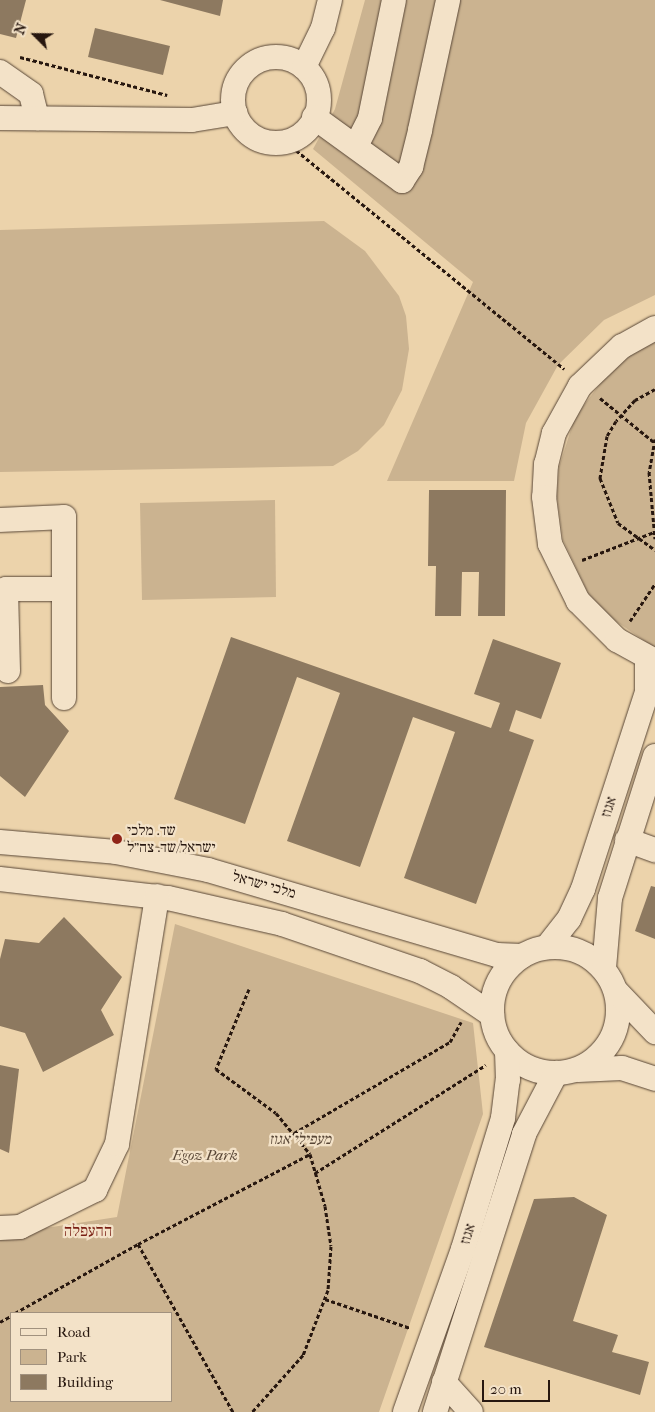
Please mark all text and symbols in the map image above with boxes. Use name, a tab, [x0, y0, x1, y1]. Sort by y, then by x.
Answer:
north arrow	[10, 10, 60, 60]
text: N	[11, 21, 31, 37]
street label: אגוז	[597, 794, 621, 820]
place label: שד. מלכי ישראל/שד. צה״ל	[127, 821, 216, 856]
marker: שד. מלכי ישראל/שד. צה״ל	[111, 833, 123, 845]
street label: מלכי ישראל	[230, 867, 298, 903]
park label: מעפילי אגוז	[269, 1131, 331, 1149]
park label: Egoz Park	[172, 1147, 238, 1165]
district label: ההעפלה	[64, 1221, 112, 1241]
street label: אגוז	[456, 1221, 480, 1247]
legend	[10, 1312, 172, 1402]
text: Road	[57, 1323, 90, 1341]
text: Park	[57, 1348, 87, 1366]
scale bar	[485, 1370, 552, 1402]
text: Building	[57, 1373, 113, 1391]
text: 20 m	[490, 1380, 522, 1398]

